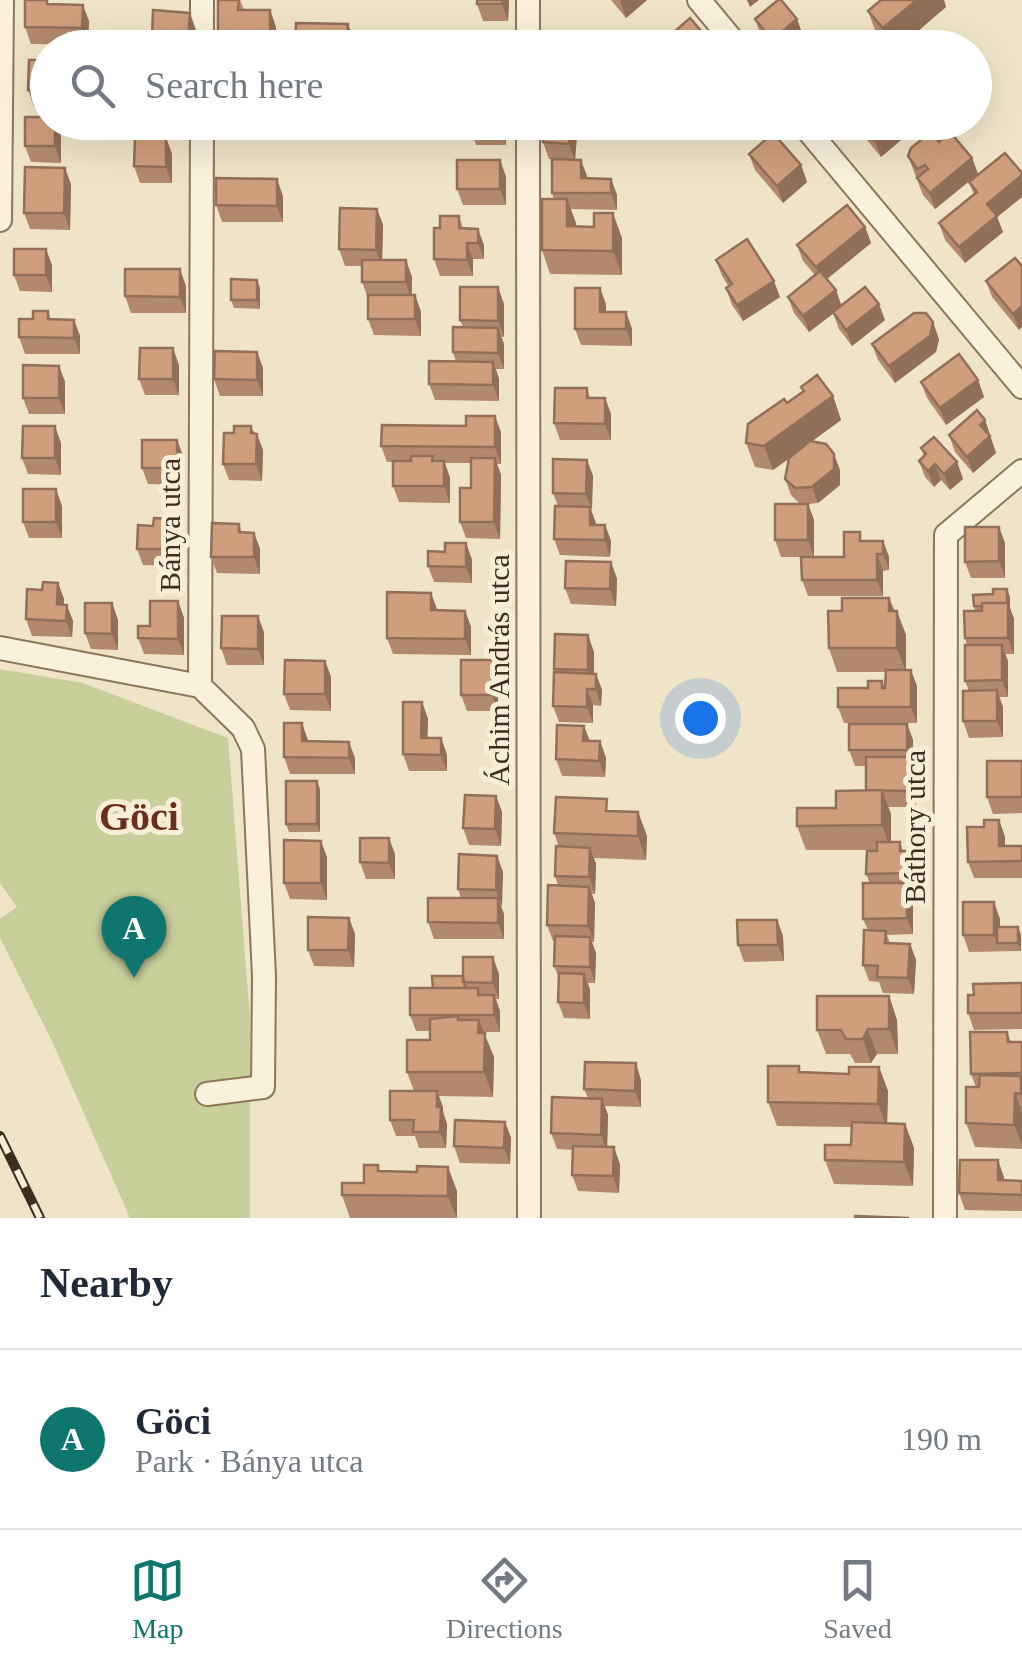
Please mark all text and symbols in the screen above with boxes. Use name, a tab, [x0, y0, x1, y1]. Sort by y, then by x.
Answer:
search box	[30, 30, 992, 140]
icon: search	[65, 58, 120, 113]
text: Search here	[145, 64, 323, 106]
street label: Bánya utca	[153, 458, 186, 592]
street label: Áchim András utca	[482, 554, 515, 786]
your location	[675, 693, 726, 744]
street label: Báthory utca	[898, 750, 931, 904]
district label: Göci	[99, 794, 179, 839]
pin: A	[102, 896, 166, 978]
text: Nearby	[40, 1260, 173, 1306]
text: Göci	[135, 1400, 211, 1442]
text: A	[61, 1421, 84, 1457]
text: 190 m	[901, 1421, 982, 1457]
text: Park · Bánya utca	[135, 1443, 363, 1479]
tab: Map	[130, 1553, 185, 1645]
tab: Directions	[446, 1553, 563, 1645]
tab: Saved	[823, 1553, 892, 1645]

